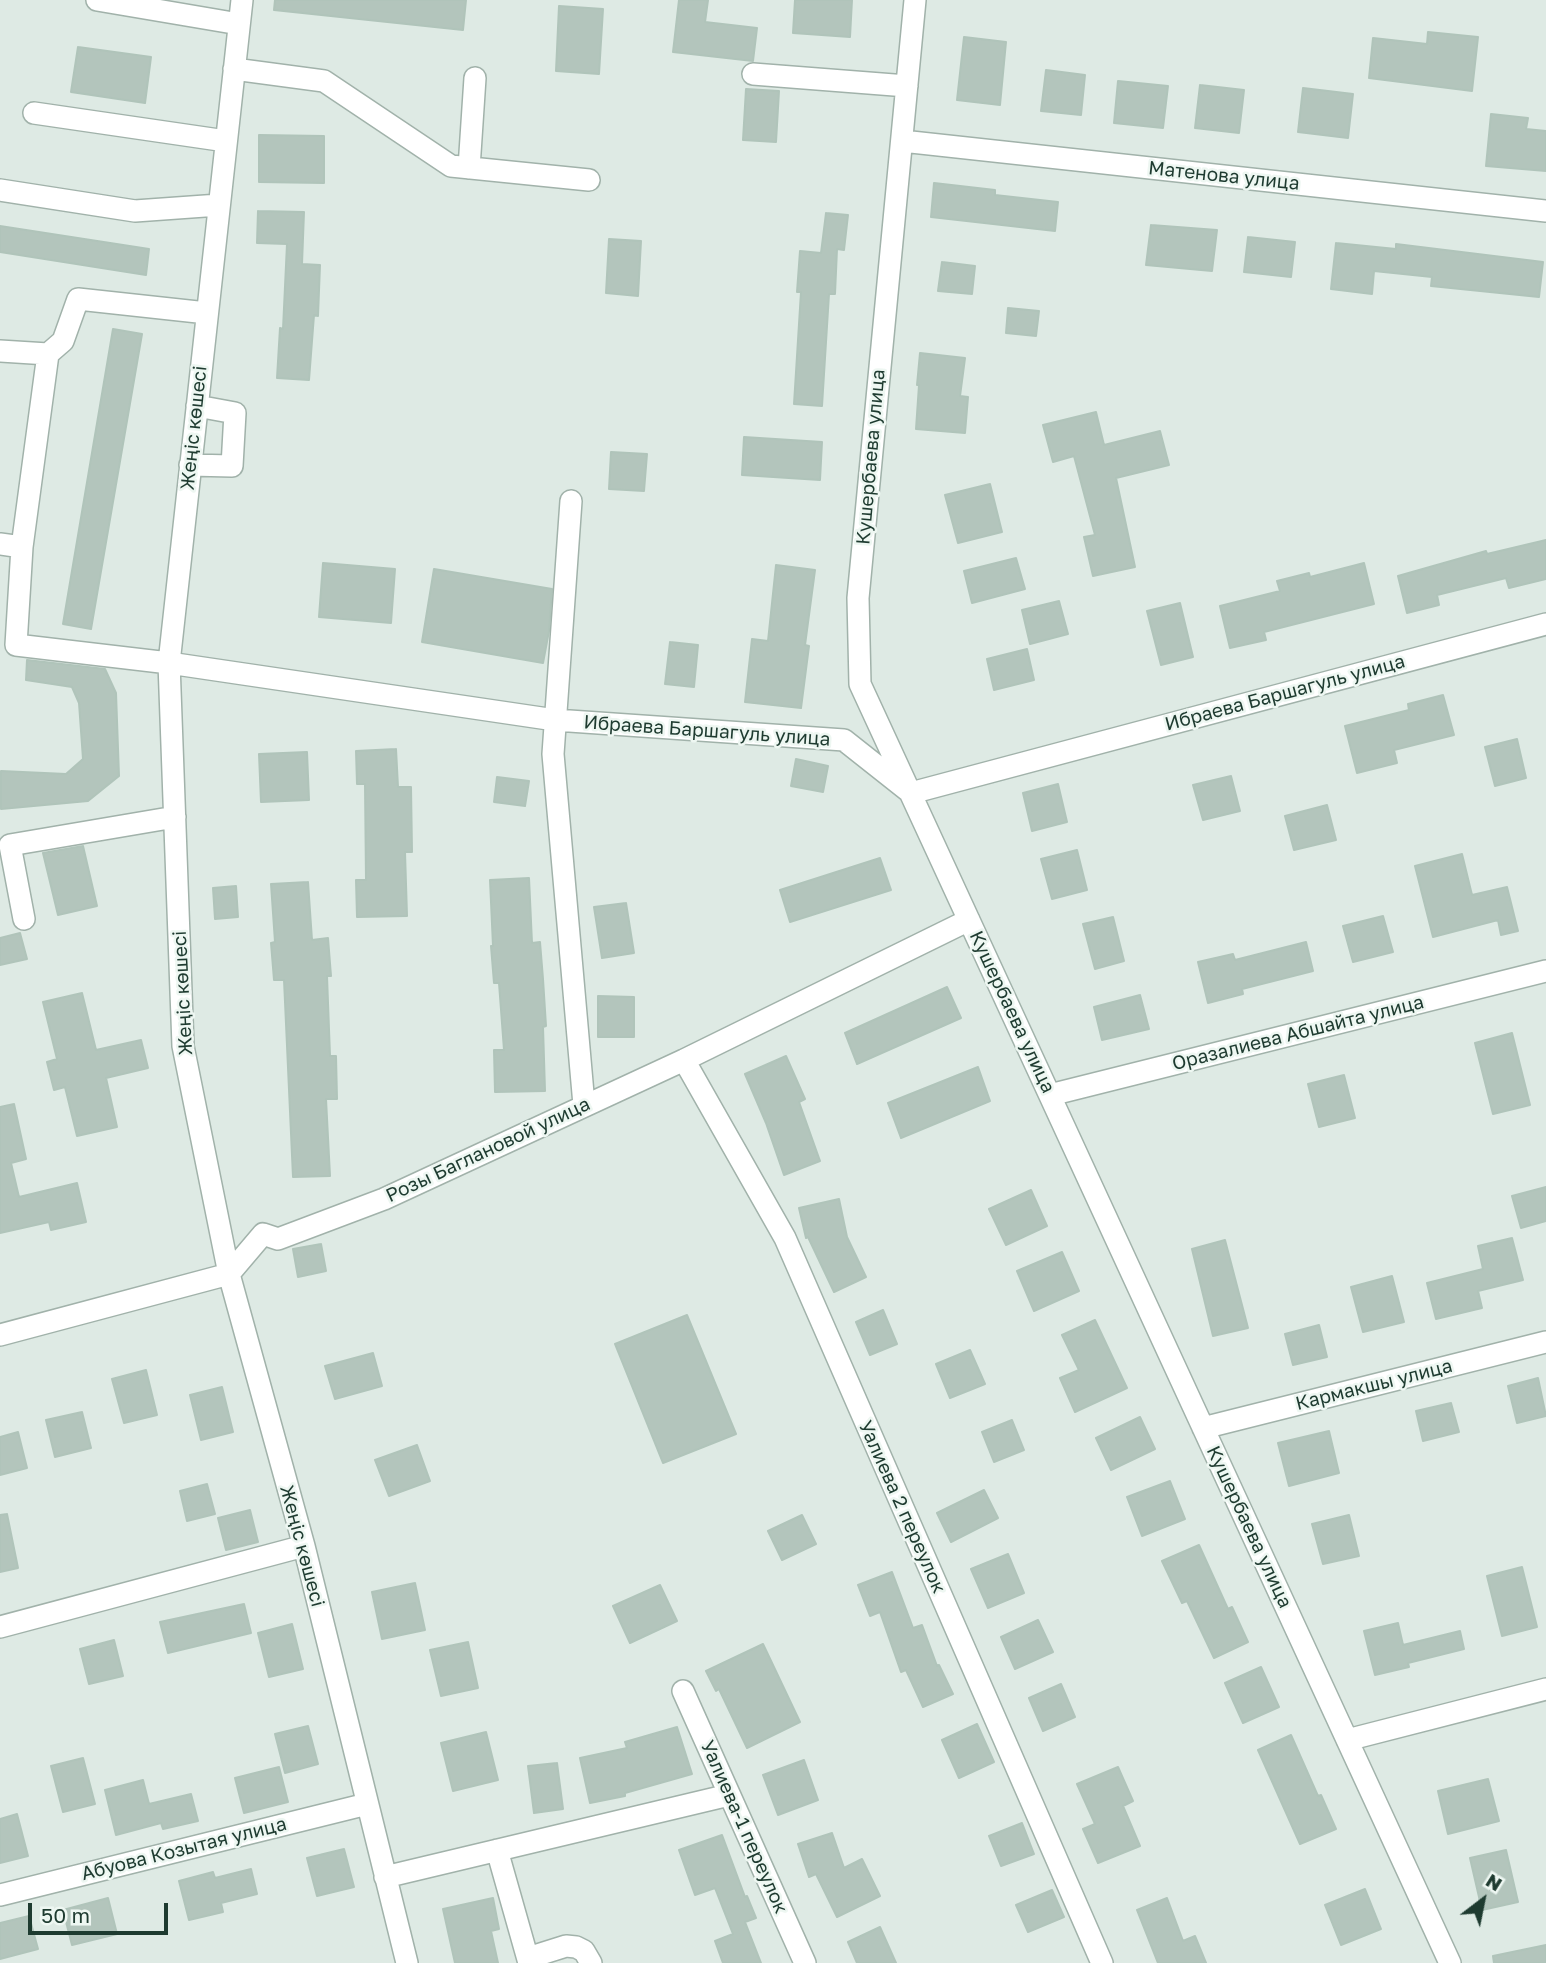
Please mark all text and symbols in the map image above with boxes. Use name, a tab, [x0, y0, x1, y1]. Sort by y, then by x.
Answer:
street label: Матенова улица	[1147, 157, 1301, 195]
street label: Жеңіс көшесі	[176, 365, 212, 491]
street label: Кушербаева улица	[852, 368, 890, 546]
street label: Ибраева Баршагуль улица	[1163, 650, 1407, 736]
street label: Ибраева Баршагуль улица	[583, 711, 831, 751]
street label: Кушербаева улица	[964, 927, 1060, 1097]
street label: Жеңіс көшесі	[168, 930, 198, 1056]
street label: Оразалиева Абшайта улица	[1170, 991, 1426, 1075]
street label: Розы Баглановой улица	[382, 1093, 594, 1207]
street label: Кармакшы улица	[1293, 1355, 1455, 1415]
street label: Уалиева 2 переулок	[854, 1417, 950, 1597]
street label: Кушербаева улица	[1201, 1442, 1297, 1612]
street label: Жеңіс көшесі	[275, 1483, 329, 1609]
street label: Уалиева-1 переулок	[696, 1737, 792, 1917]
street label: Абуова Козытая улица	[79, 1812, 289, 1886]
north arrow	[1448, 1865, 1518, 1935]
text: N	[1482, 1868, 1507, 1895]
scale bar	[32, 1890, 172, 1934]
text: 50 m	[41, 1902, 90, 1928]

